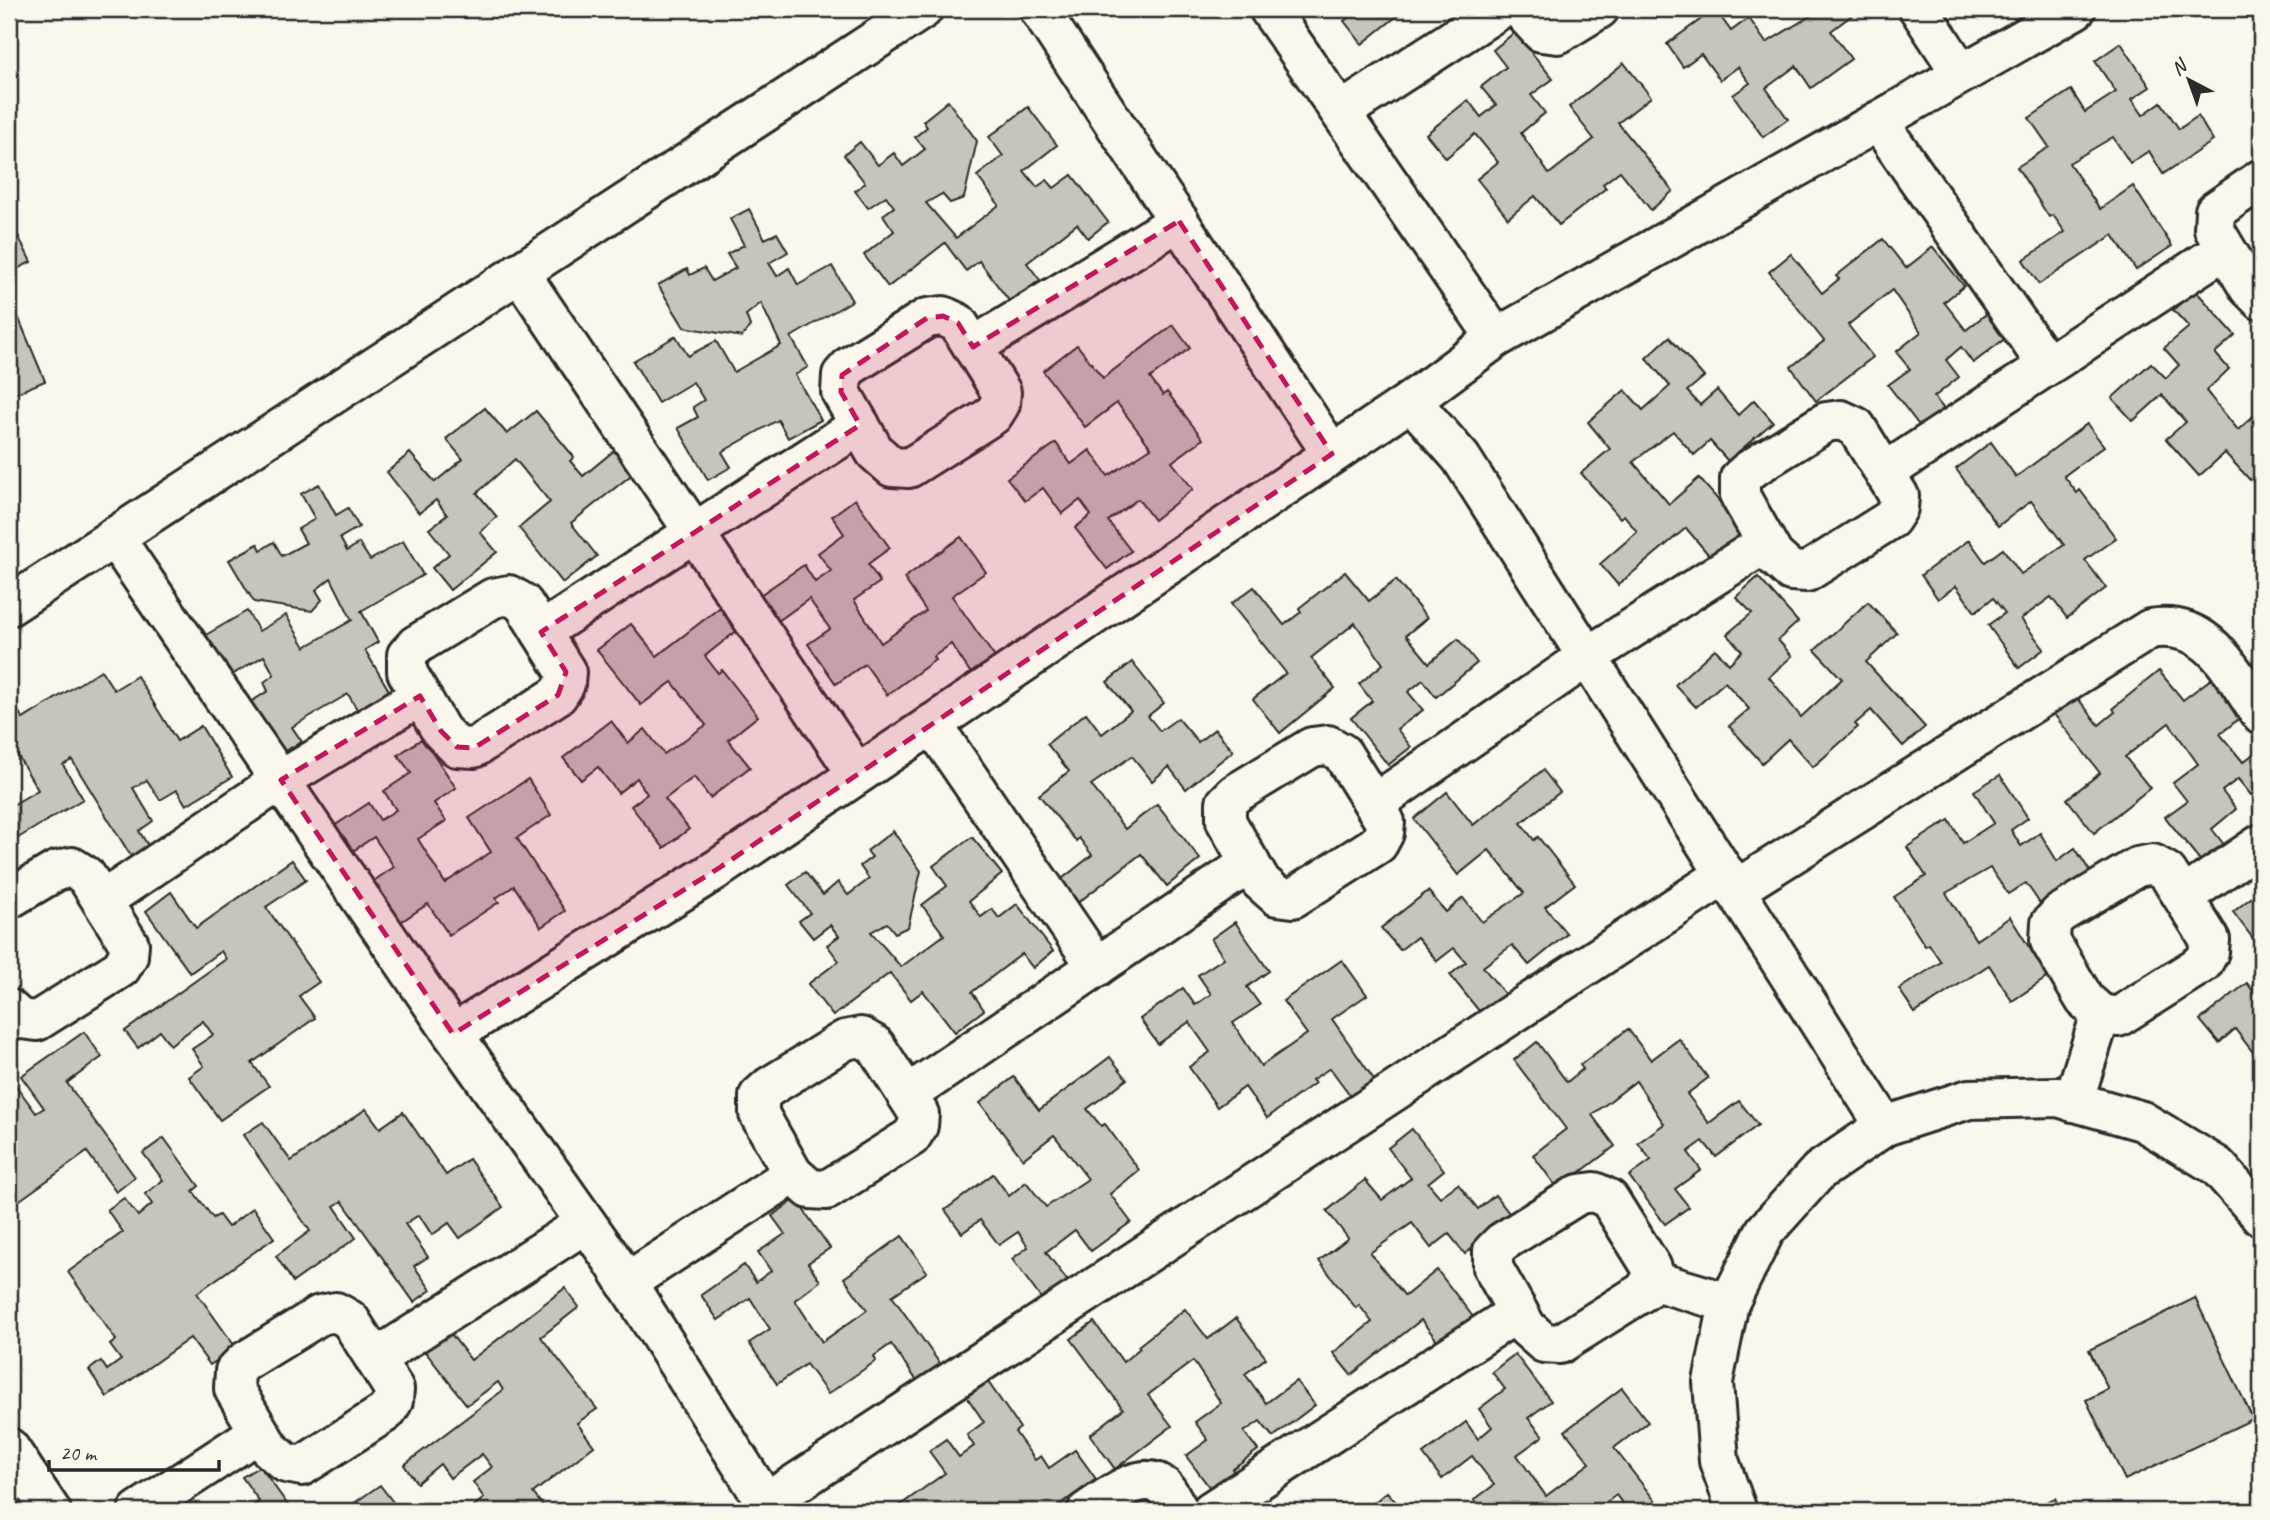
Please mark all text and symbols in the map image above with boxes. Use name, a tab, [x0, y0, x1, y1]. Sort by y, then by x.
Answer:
north arrow	[2154, 46, 2224, 116]
text: N	[2166, 53, 2193, 81]
scale bar	[49, 1429, 219, 1473]
text: 20 m	[60, 1440, 98, 1466]

